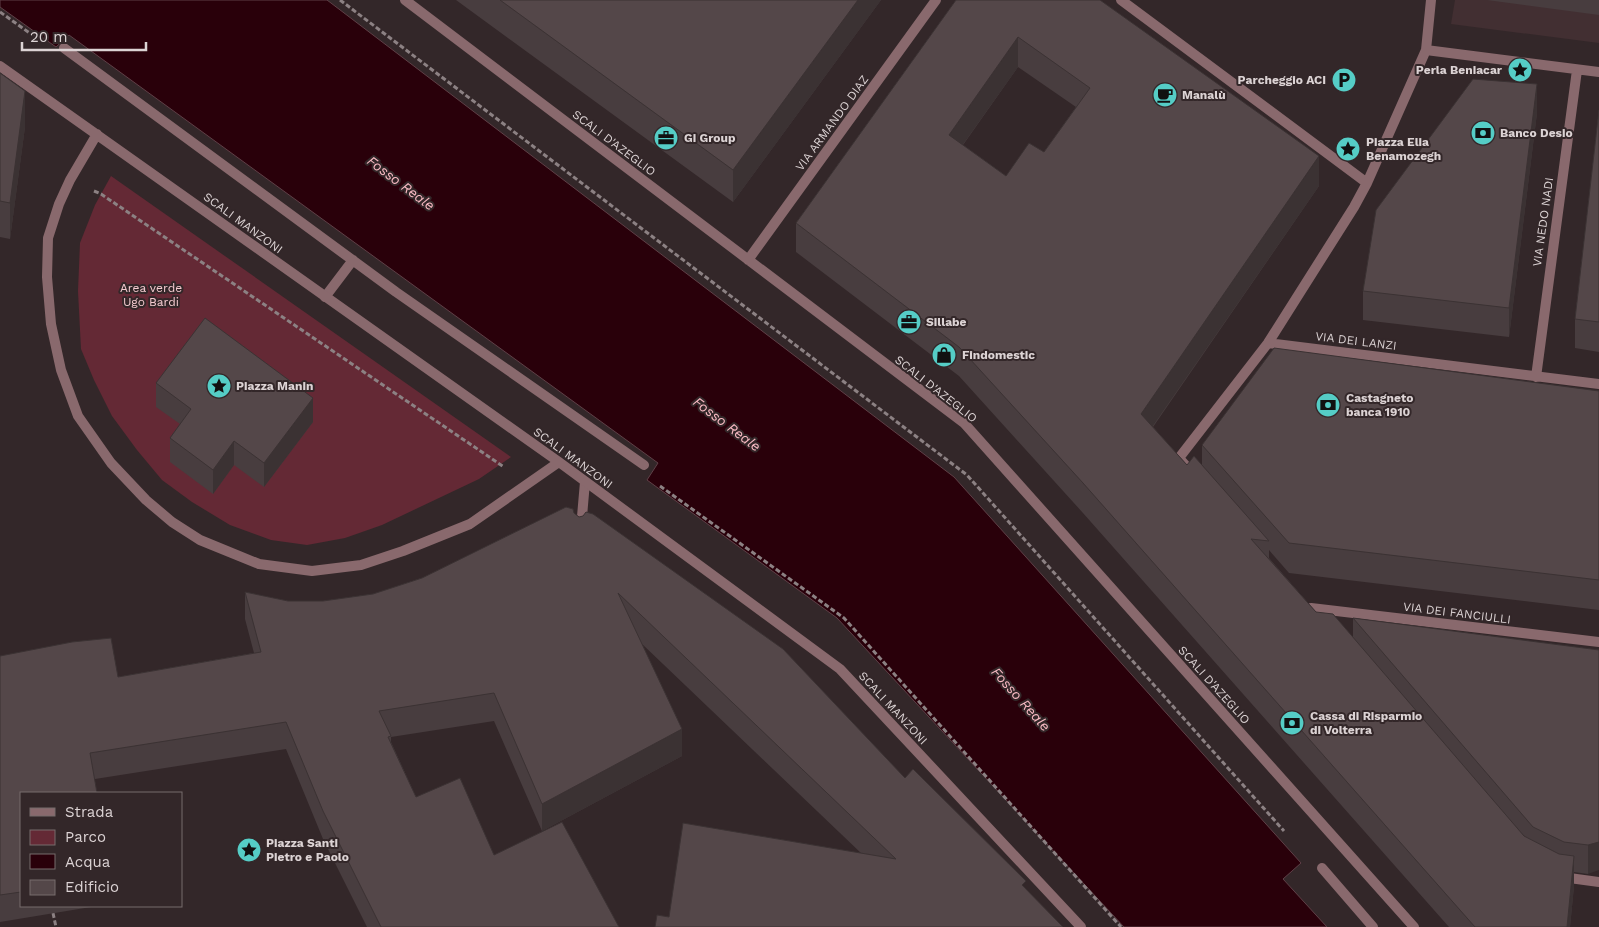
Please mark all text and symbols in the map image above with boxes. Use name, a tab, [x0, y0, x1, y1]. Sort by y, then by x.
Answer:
scale bar	[22, 20, 146, 52]
text: 20 m	[30, 28, 68, 46]
place icon: Perla Beniacar	[1507, 57, 1533, 83]
place label: Perla Beniacar	[1416, 63, 1503, 77]
parking icon: Parcheggio ACI	[1331, 67, 1357, 93]
street label: VIA ARMANDO DIAZ	[793, 72, 871, 174]
place label: Parcheggio ACI	[1238, 73, 1326, 87]
cafe icon: Manalù	[1152, 82, 1178, 108]
place label: Manalù	[1182, 88, 1226, 102]
street label: SCALI D'AZEGLIO	[570, 107, 658, 179]
bank icon: Banco Desio	[1470, 120, 1496, 146]
office icon: Gi Group	[653, 125, 679, 151]
place label: Banco Desio	[1500, 126, 1573, 140]
place label: Gi Group	[684, 131, 736, 145]
place label: Piazza Elia Benamozegh	[1366, 135, 1441, 163]
place icon: Piazza Elia Benamozegh	[1335, 136, 1361, 162]
water label: Fosso Reale	[364, 152, 438, 214]
street label: VIA NEDO NADI	[1530, 176, 1556, 268]
street label: SCALI MANZONI	[201, 190, 285, 256]
park label: Area verde Ugo Bardi	[120, 281, 182, 309]
office icon: Sillabe	[896, 309, 922, 335]
place label: Sillabe	[926, 315, 967, 329]
street label: VIA DEI LANZI	[1315, 329, 1397, 353]
shop icon: Findomestic	[931, 342, 957, 368]
place label: Findomestic	[962, 348, 1035, 362]
street label: SCALI D'AZEGLIO	[892, 353, 980, 425]
place icon: Piazza Manin	[206, 373, 232, 399]
place label: Piazza Manin	[236, 379, 313, 393]
place label: Castagneto banca 1910	[1346, 391, 1413, 419]
bank icon: Castagneto banca 1910	[1315, 392, 1341, 418]
water label: Fosso Reale	[690, 393, 764, 455]
street label: SCALI MANZONI	[531, 425, 615, 491]
street label: VIA DEI FANCIULLI	[1402, 599, 1512, 627]
street label: SCALI D'AZEGLIO	[1175, 643, 1253, 727]
water label: Fosso Reale	[988, 664, 1054, 734]
street label: SCALI MANZONI	[856, 669, 930, 747]
place label: Cassa di Risparmio di Volterra	[1310, 709, 1422, 737]
bank icon: Cassa di Risparmio di Volterra	[1279, 710, 1305, 736]
legend	[20, 792, 182, 907]
text: Strada	[65, 803, 114, 821]
text: Parco	[65, 828, 106, 846]
place label: Piazza Santi Pietro e Paolo	[266, 836, 349, 864]
place icon: Piazza Santi Pietro e Paolo	[236, 837, 262, 863]
text: Acqua	[65, 853, 111, 871]
text: Edificio	[65, 878, 119, 896]

